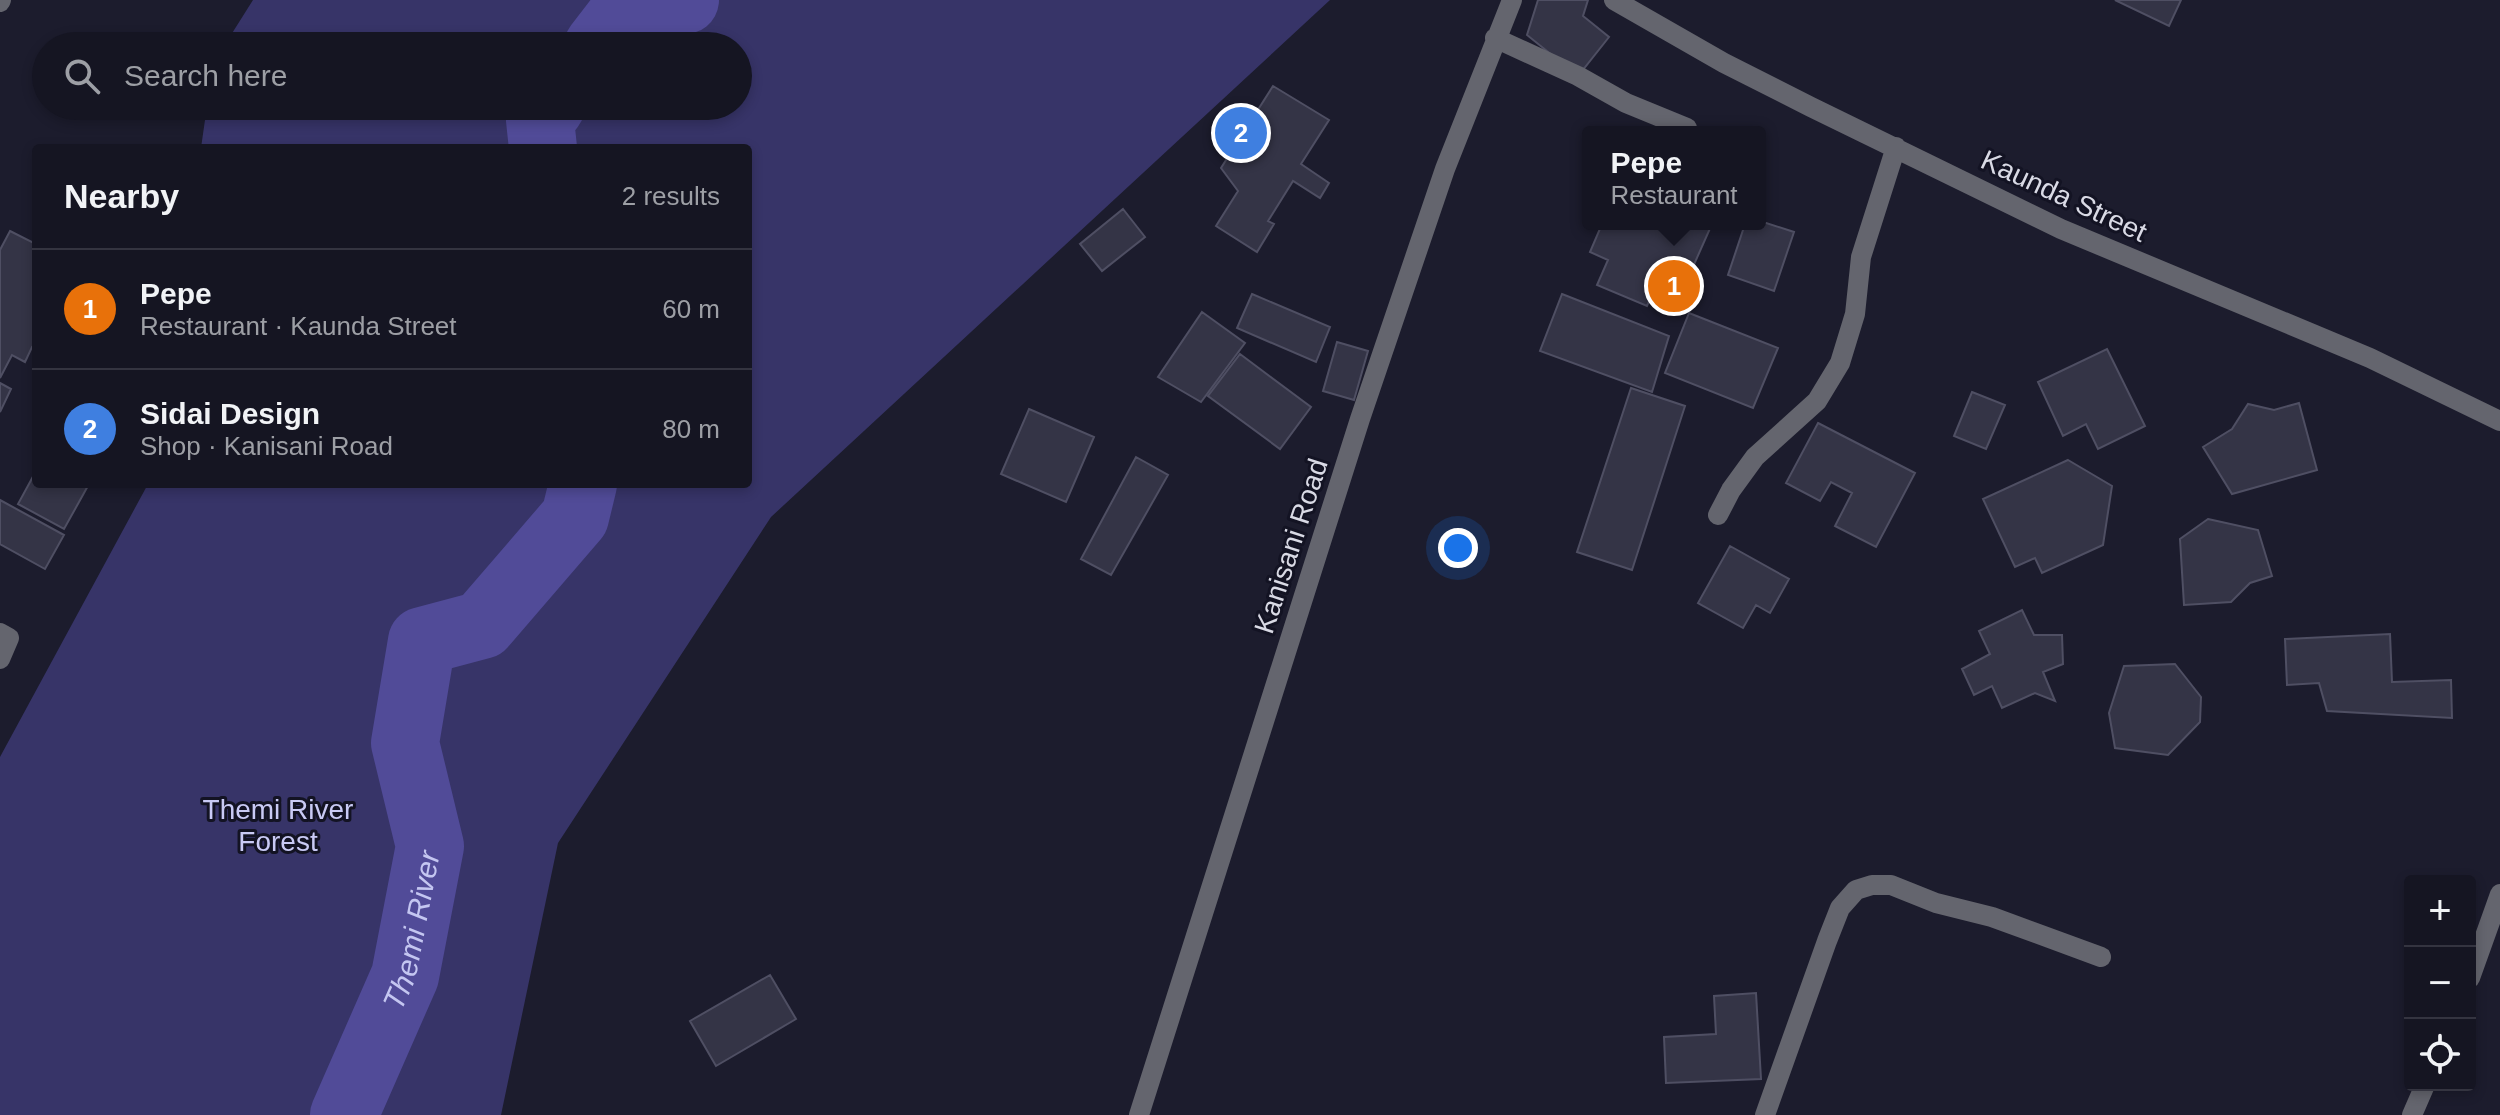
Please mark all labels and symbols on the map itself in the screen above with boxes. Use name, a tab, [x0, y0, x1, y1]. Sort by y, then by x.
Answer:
pin: 2	[1215, 103, 1267, 163]
street label: Kaunda Street	[1976, 144, 2152, 248]
pin: 1	[1648, 256, 1700, 316]
street label: Kanisani Road	[1248, 455, 1334, 637]
your location	[1438, 528, 1478, 568]
park label: Themi River Forest	[203, 794, 353, 857]
water label: Themi River	[376, 847, 445, 1014]

